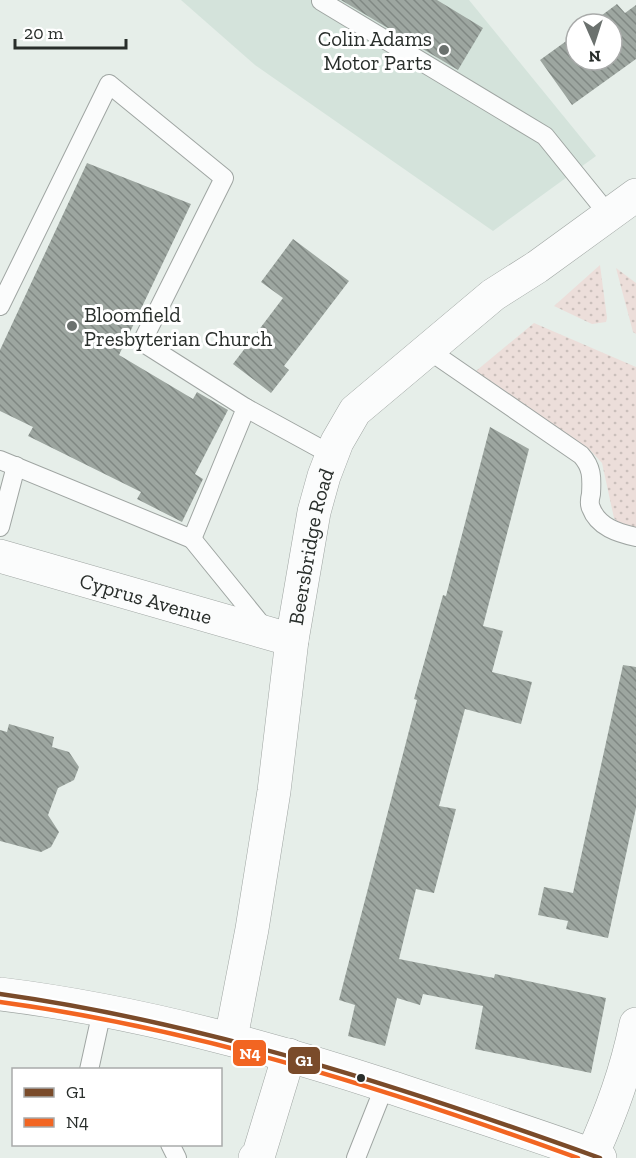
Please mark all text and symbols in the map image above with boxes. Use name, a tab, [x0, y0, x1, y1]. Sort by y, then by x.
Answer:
scale bar	[15, 12, 126, 50]
north arrow	[564, 12, 624, 72]
text: 20 m	[24, 22, 64, 44]
place label: Colin Adams Motor Parts	[318, 26, 432, 75]
marker: Colin Adams Motor Parts	[437, 43, 451, 57]
text: N	[588, 47, 601, 66]
place label: Bloomfield Presbyterian Church	[84, 302, 272, 351]
marker: Bloomfield Presbyterian Church	[65, 319, 79, 333]
street label: Beersbridge Road	[282, 464, 339, 627]
street label: Cyprus Avenue	[77, 567, 215, 629]
line badge: N4	[232, 1039, 267, 1067]
text: N4	[239, 1044, 261, 1063]
line badge: G1	[287, 1046, 321, 1075]
text: G1	[295, 1051, 313, 1070]
legend	[12, 1068, 222, 1146]
unlabelled marker	[355, 1072, 367, 1084]
text: G1	[66, 1081, 85, 1103]
text: N4	[66, 1111, 89, 1133]

